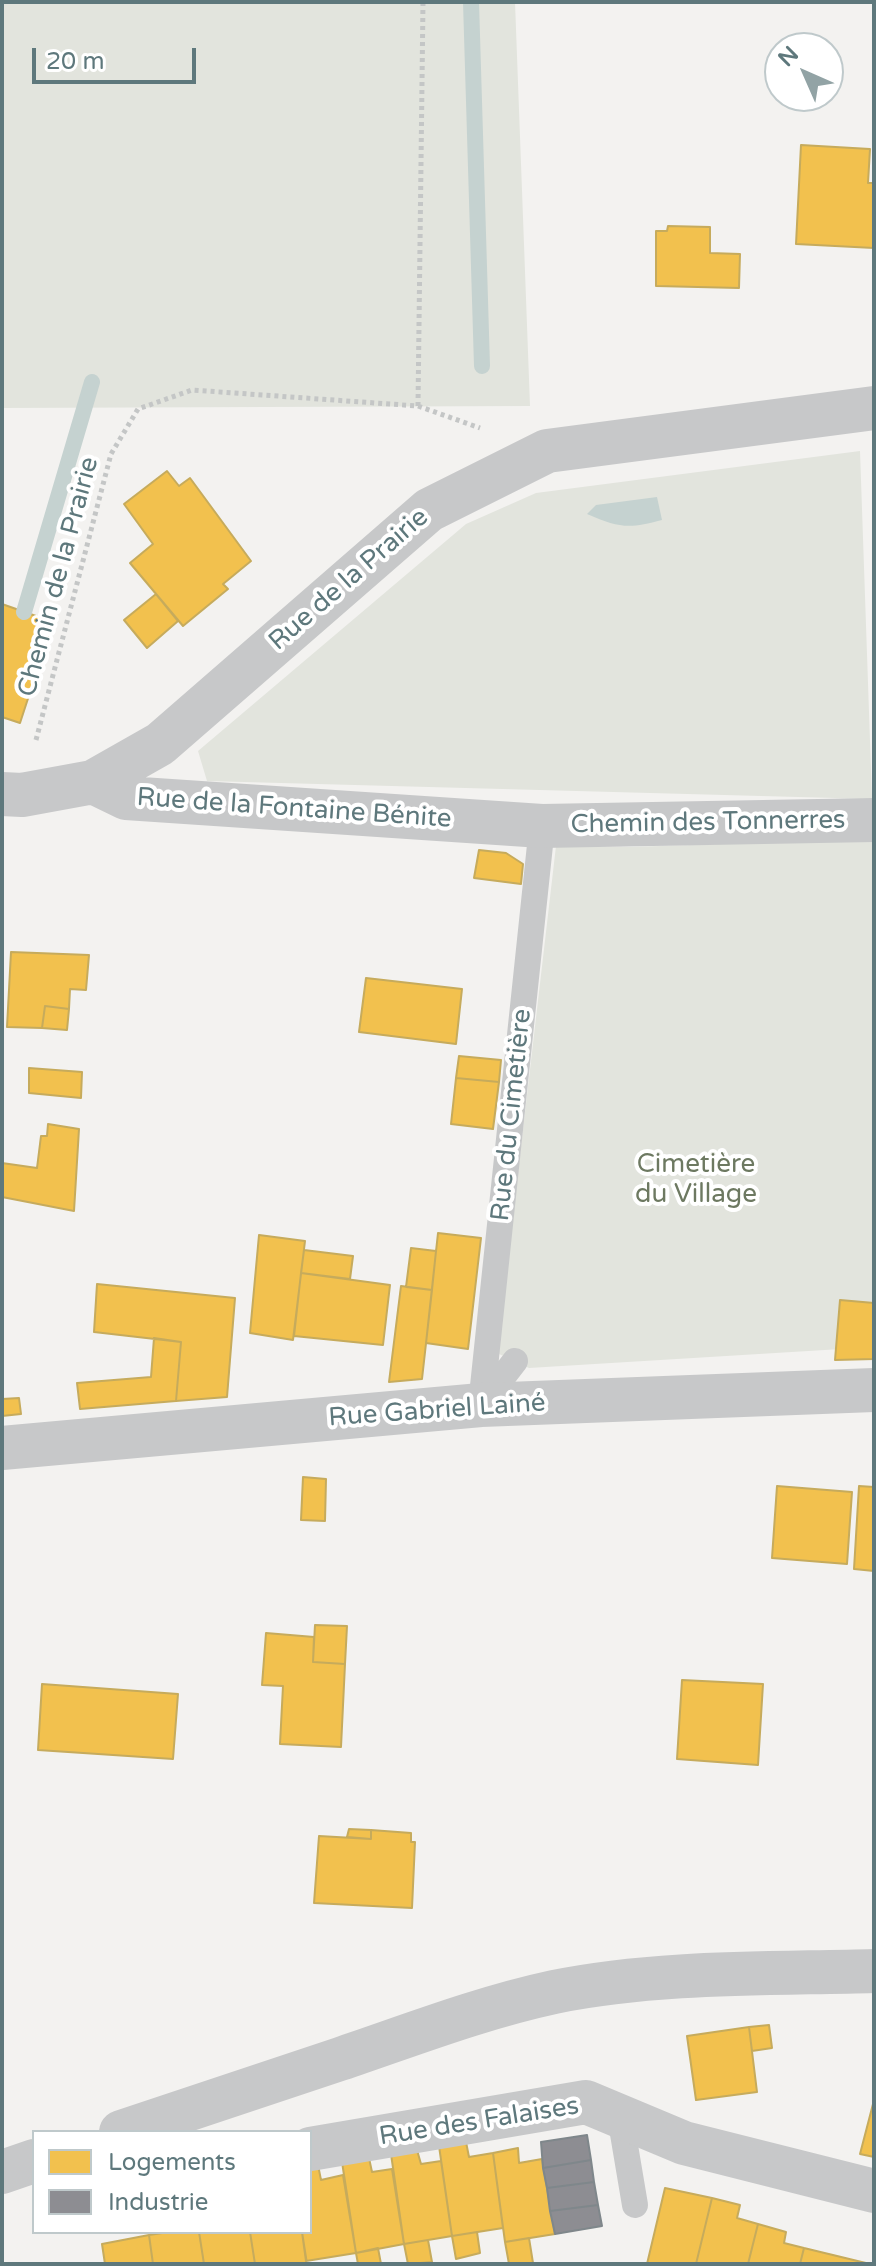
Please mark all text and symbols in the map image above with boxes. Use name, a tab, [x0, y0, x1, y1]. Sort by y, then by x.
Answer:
scale bar	[36, 32, 200, 82]
north arrow	[764, 32, 844, 112]
text: N	[773, 41, 804, 72]
text: 20 m	[46, 47, 104, 76]
street label: Chemin de la Prairie	[12, 454, 106, 700]
street label: Rue de la Prairie	[263, 502, 435, 658]
street label: Rue de la Fontaine Bénite	[136, 782, 452, 836]
street label: Chemin des Tonnerres	[570, 805, 846, 841]
street label: Rue du Cimetière	[485, 1007, 539, 1223]
park label: Cimetière du Village	[635, 1149, 757, 1210]
street label: Rue Gabriel Lainé	[327, 1388, 547, 1434]
street label: Rue des Falaises	[377, 2091, 581, 2153]
legend	[32, 2130, 312, 2234]
text: Logements	[108, 2148, 236, 2177]
text: Industrie	[108, 2188, 208, 2217]

